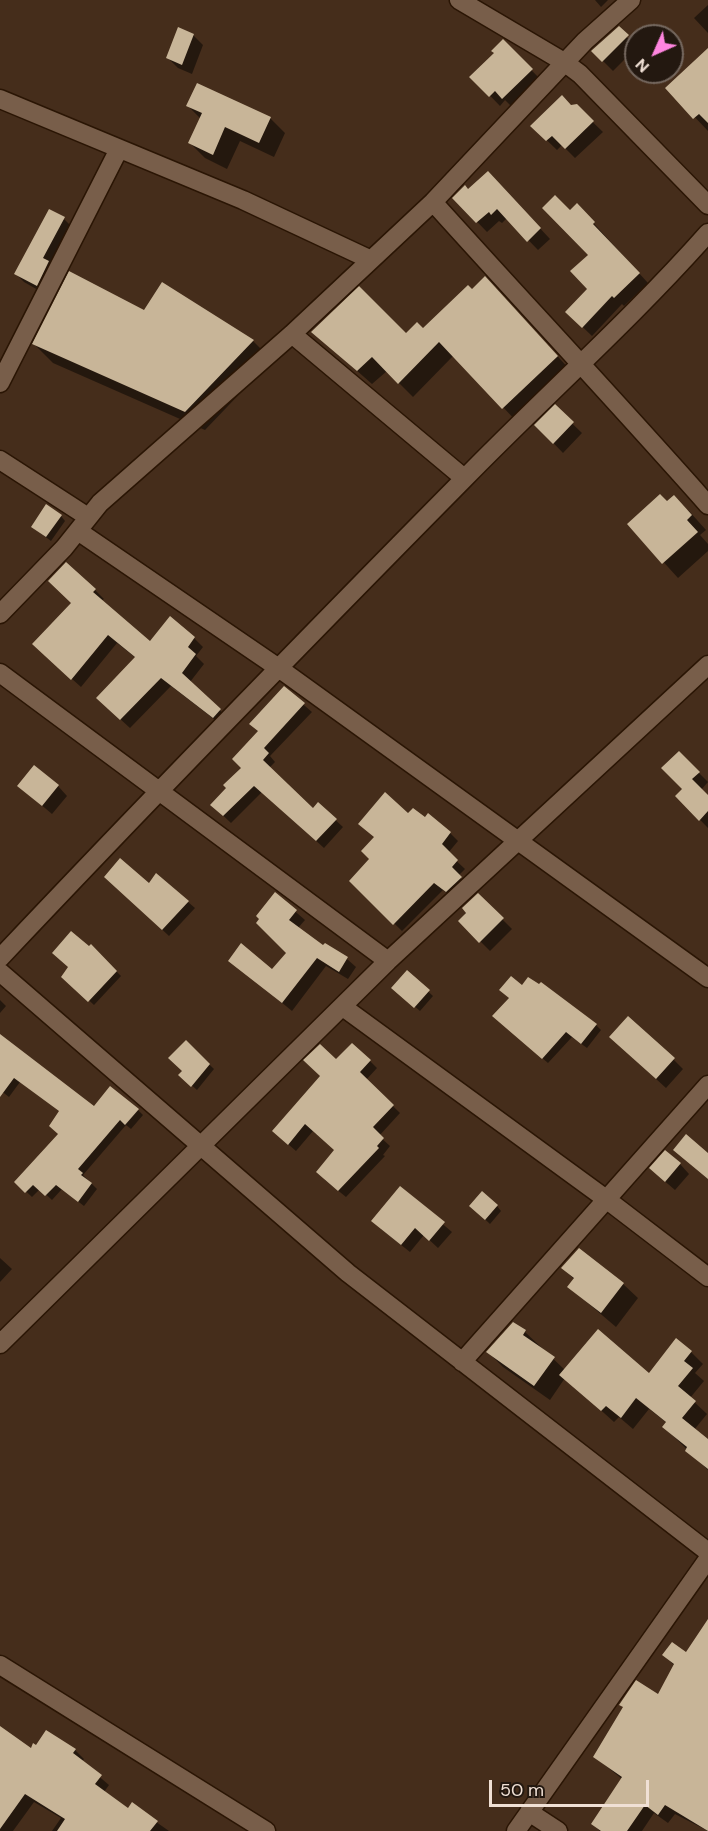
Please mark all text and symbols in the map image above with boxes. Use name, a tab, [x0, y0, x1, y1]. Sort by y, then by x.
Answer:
north arrow	[624, 24, 684, 84]
text: N	[631, 54, 654, 77]
scale bar	[492, 1768, 652, 1806]
text: 50 m	[500, 1778, 544, 1802]

